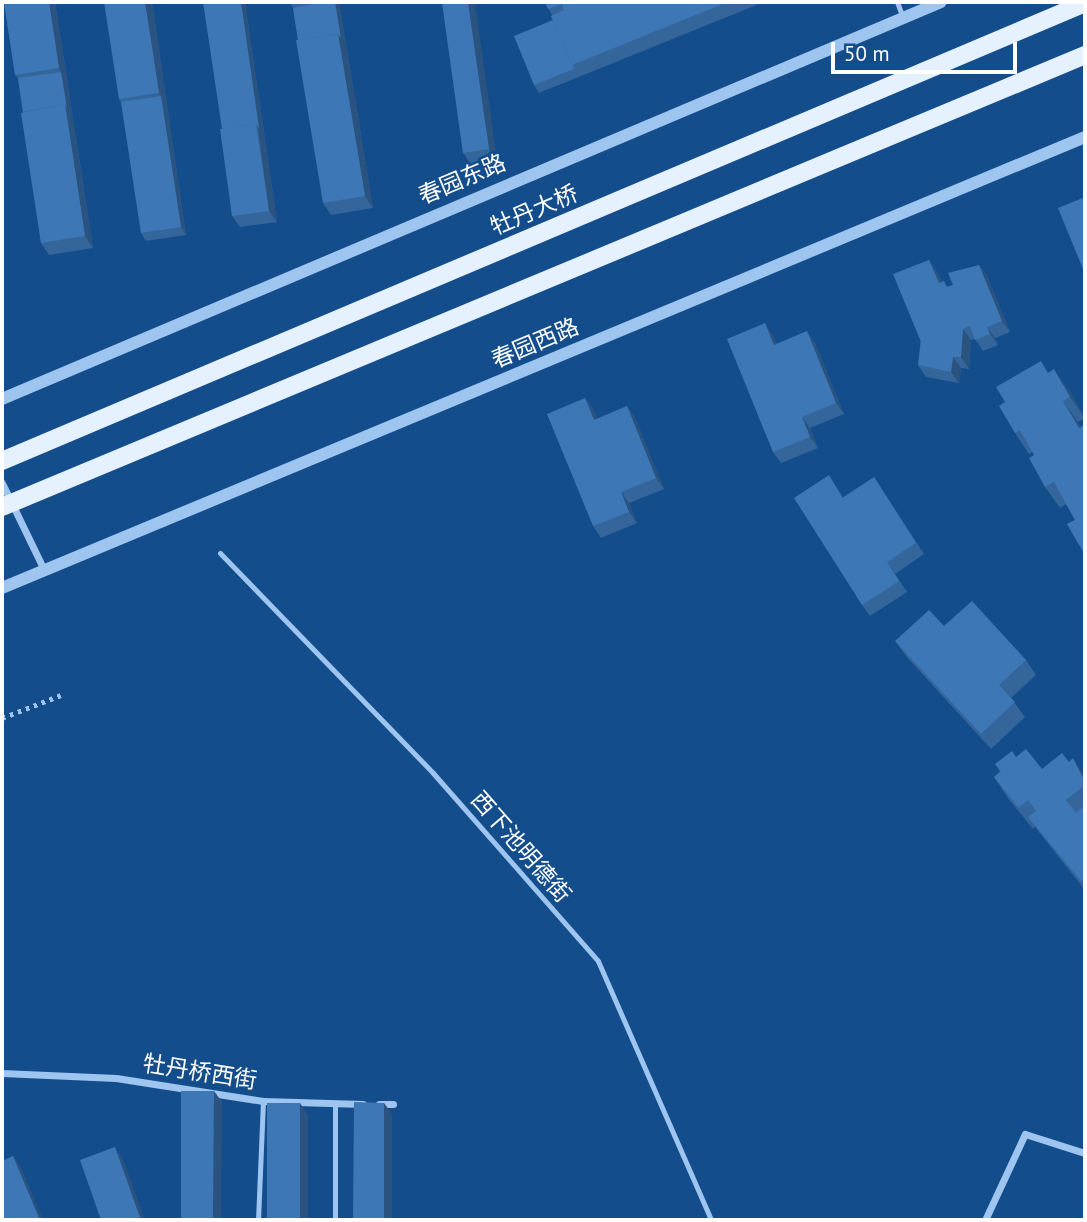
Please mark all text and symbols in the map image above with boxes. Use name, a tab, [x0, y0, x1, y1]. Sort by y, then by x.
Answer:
scale bar	[835, 28, 1020, 72]
text: 50 m	[844, 40, 890, 67]
street label: 春园东路	[414, 148, 510, 210]
street label: 牡丹大桥	[486, 179, 582, 241]
street label: 春园西路	[487, 312, 583, 374]
street label: 西下池明德街	[465, 786, 577, 908]
street label: 牡丹桥西街	[141, 1049, 259, 1095]

